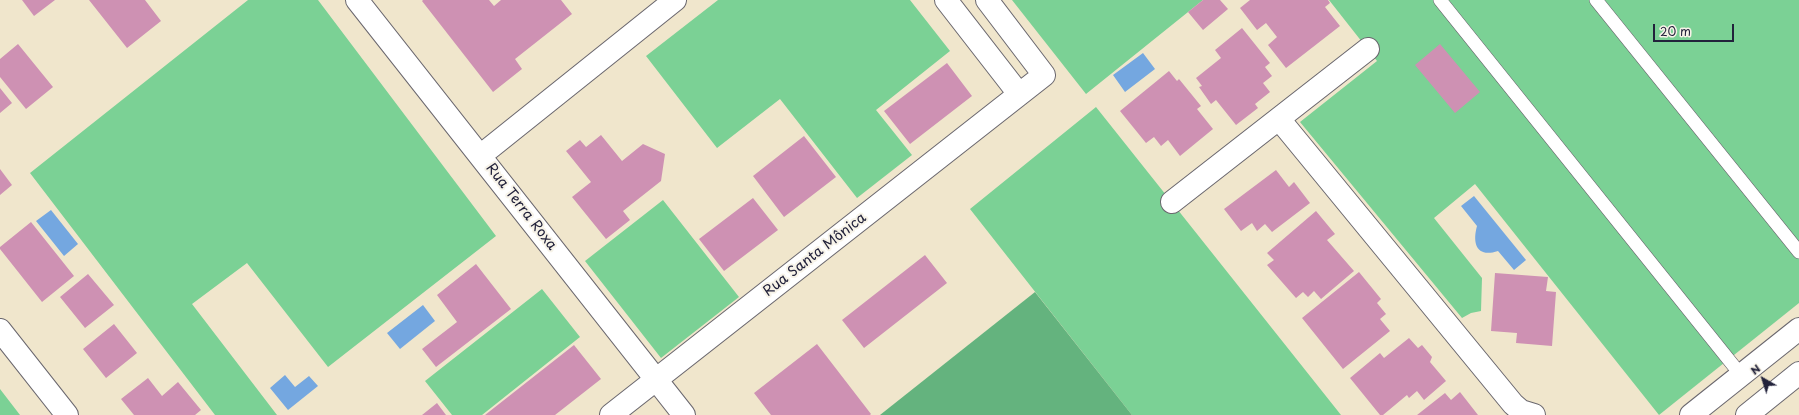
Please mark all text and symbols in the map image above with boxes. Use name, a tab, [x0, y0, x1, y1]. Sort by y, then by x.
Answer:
scale bar	[1655, 16, 1736, 42]
text: 20 m	[1660, 22, 1691, 40]
street label: Rua Terra Roxa	[482, 160, 560, 254]
street label: Rua Santa Mônica	[760, 210, 870, 300]
north arrow	[1743, 359, 1783, 399]
text: N	[1746, 360, 1764, 379]

